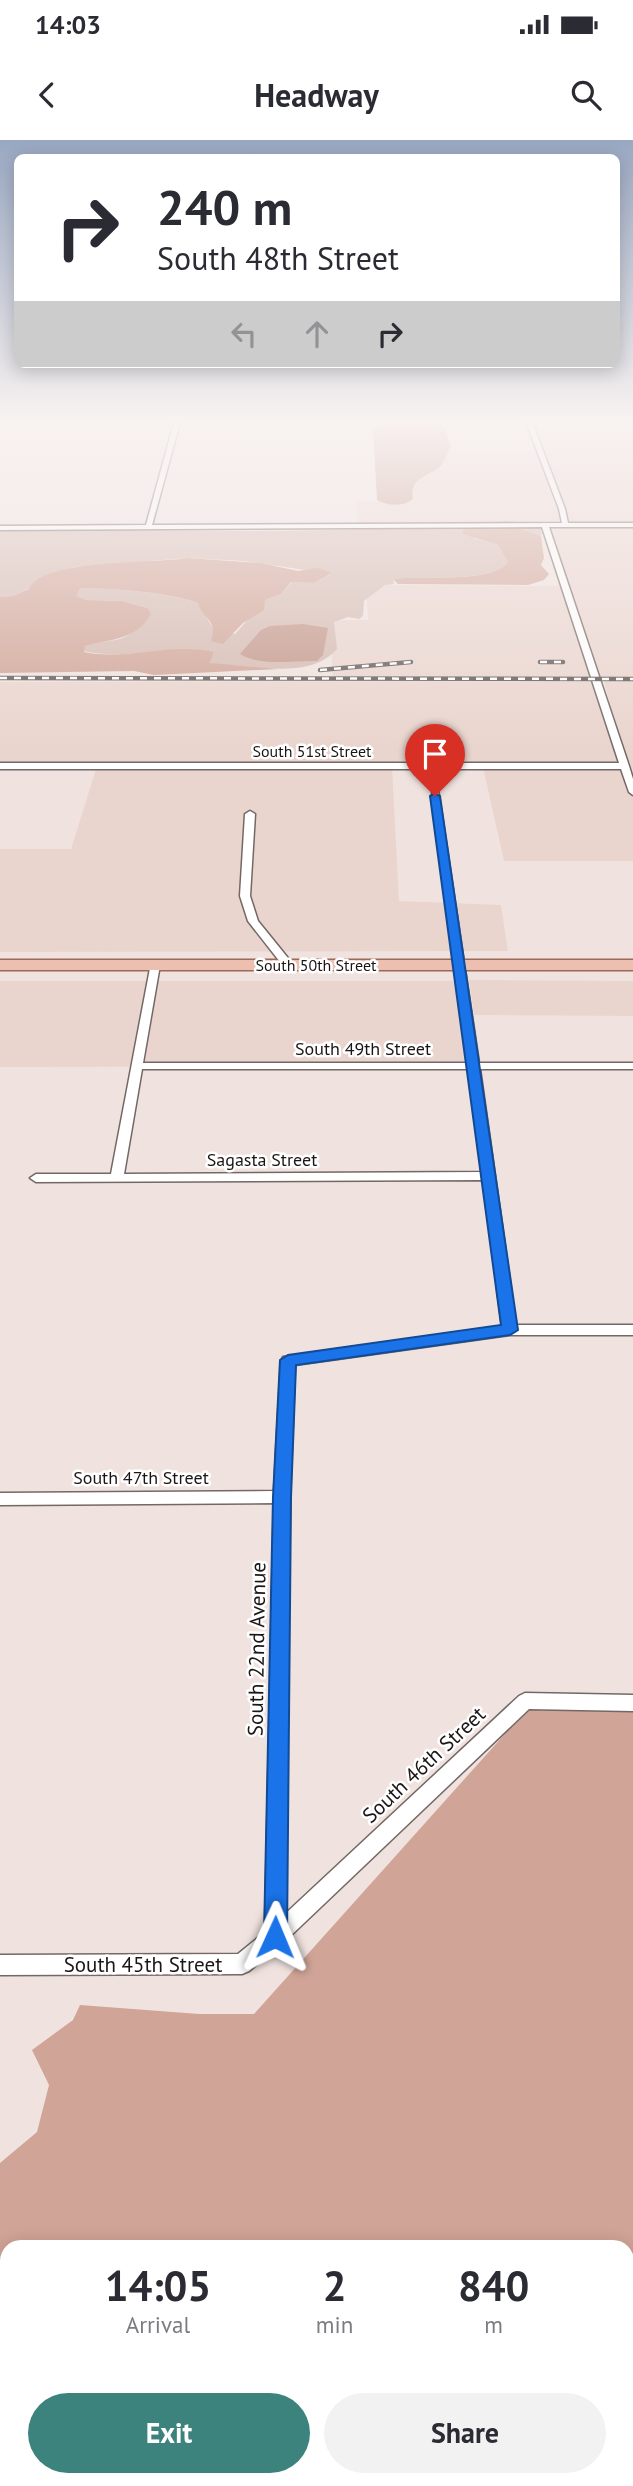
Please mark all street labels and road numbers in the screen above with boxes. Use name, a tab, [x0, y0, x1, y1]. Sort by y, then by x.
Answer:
street label: South 51st Street	[253, 741, 372, 761]
street label: South 50th Street	[256, 955, 377, 975]
street label: South 49th Street	[295, 1037, 431, 1060]
street label: Sagasta Street	[207, 1148, 317, 1171]
street label: South 47th Street	[73, 1466, 209, 1489]
street label: South 22nd Avenue	[241, 1562, 272, 1736]
street label: South 46th Street	[356, 1701, 491, 1829]
street label: South 45th Street	[64, 1951, 222, 1978]

